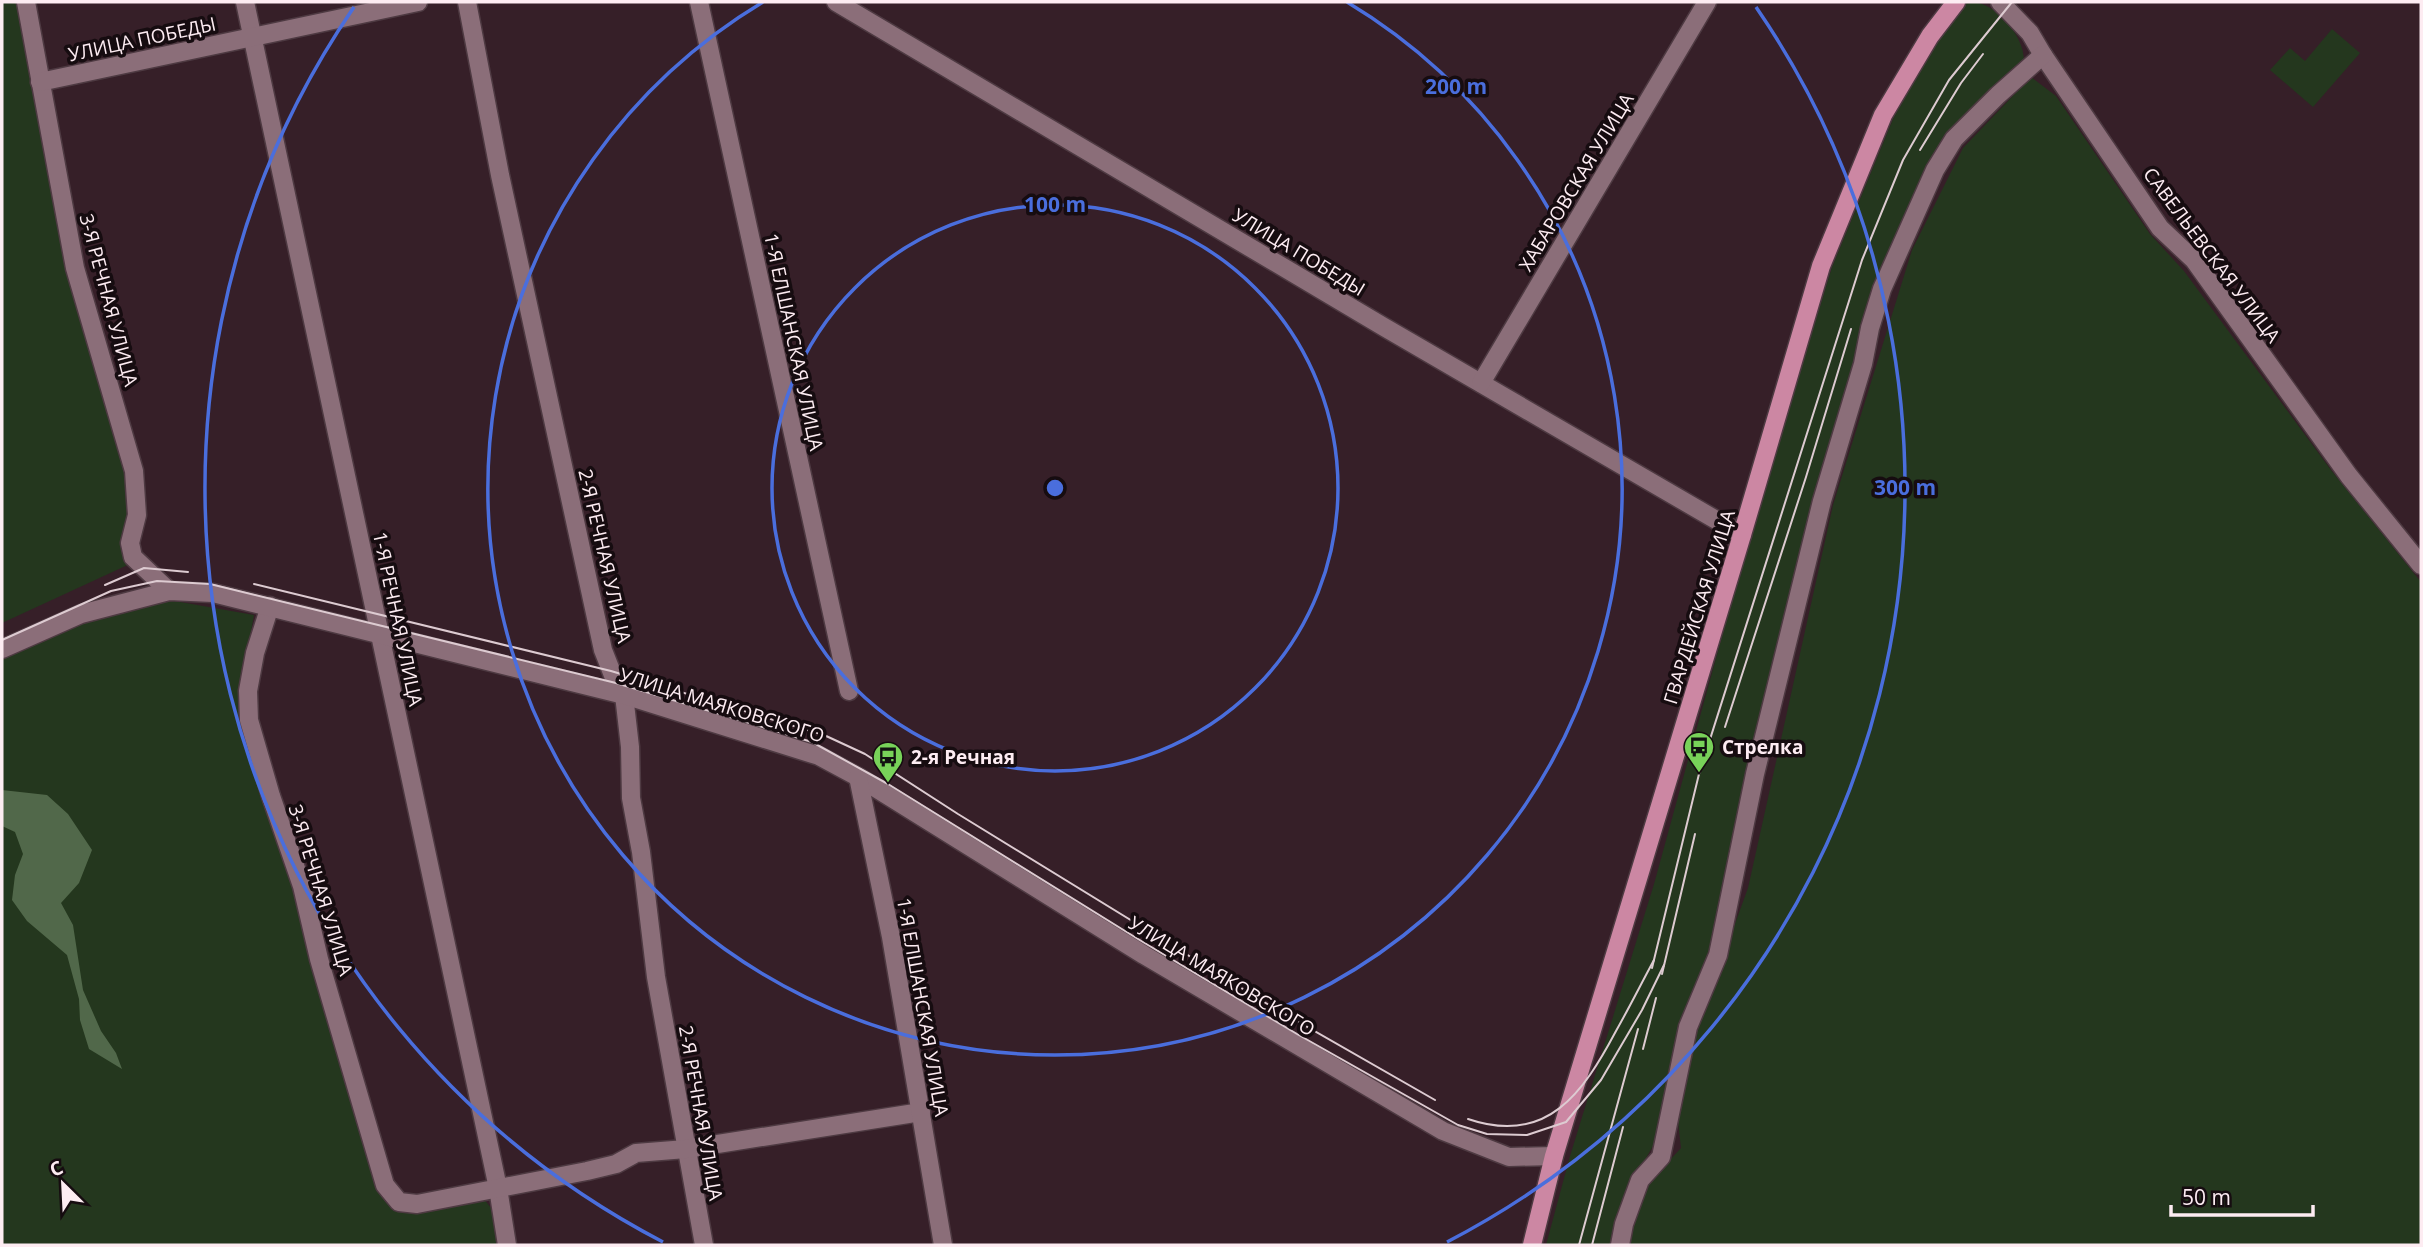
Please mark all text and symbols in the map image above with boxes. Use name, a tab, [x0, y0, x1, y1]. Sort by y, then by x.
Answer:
street label: УЛИЦА ПОБЕДЫ	[66, 11, 218, 67]
text: 200 m	[1425, 72, 1487, 100]
street label: ХАБАРОВСКАЯ УЛИЦА	[1513, 88, 1639, 276]
street label: САВЕЛЬЕВСКАЯ УЛИЦА	[2137, 162, 2287, 348]
text: 100 m	[1024, 190, 1086, 218]
street label: УЛИЦА ПОБЕДЫ	[1228, 202, 1370, 302]
street label: 3-Я РЕЧНАЯ УЛИЦА	[73, 211, 145, 389]
street label: 1-Я ЕЛШАНСКАЯ УЛИЦА	[758, 231, 830, 453]
street label: 2-Я РЕЧНАЯ УЛИЦА	[572, 467, 638, 645]
text: 300 m	[1874, 473, 1936, 501]
centre of rings	[1043, 476, 1067, 500]
street label: ГВАРДЕЙСКАЯ УЛИЦА	[1657, 507, 1741, 707]
street label: 1-Я РЕЧНАЯ УЛИЦА	[367, 529, 429, 709]
street label: УЛИЦА МАЯКОВСКОГО	[616, 661, 828, 749]
bus stop icon: Стрелка	[1682, 730, 1716, 774]
place label: Стрелка	[1722, 734, 1803, 760]
bus stop icon: 2-я Речная	[871, 740, 905, 784]
place label: 2-я Речная	[911, 744, 1015, 770]
street label: 3-Я РЕЧНАЯ УЛИЦА	[283, 801, 359, 979]
street label: 1-Я ЕЛШАНСКАЯ УЛИЦА	[891, 896, 955, 1118]
street label: УЛИЦА МАЯКОВСКОГО	[1124, 910, 1320, 1042]
street label: 2-Я РЕЧНАЯ УЛИЦА	[673, 1023, 729, 1203]
north arrow	[28, 1149, 98, 1219]
text: С	[45, 1154, 67, 1183]
scale bar	[2171, 1174, 2313, 1218]
text: 50 m	[2182, 1183, 2231, 1211]

